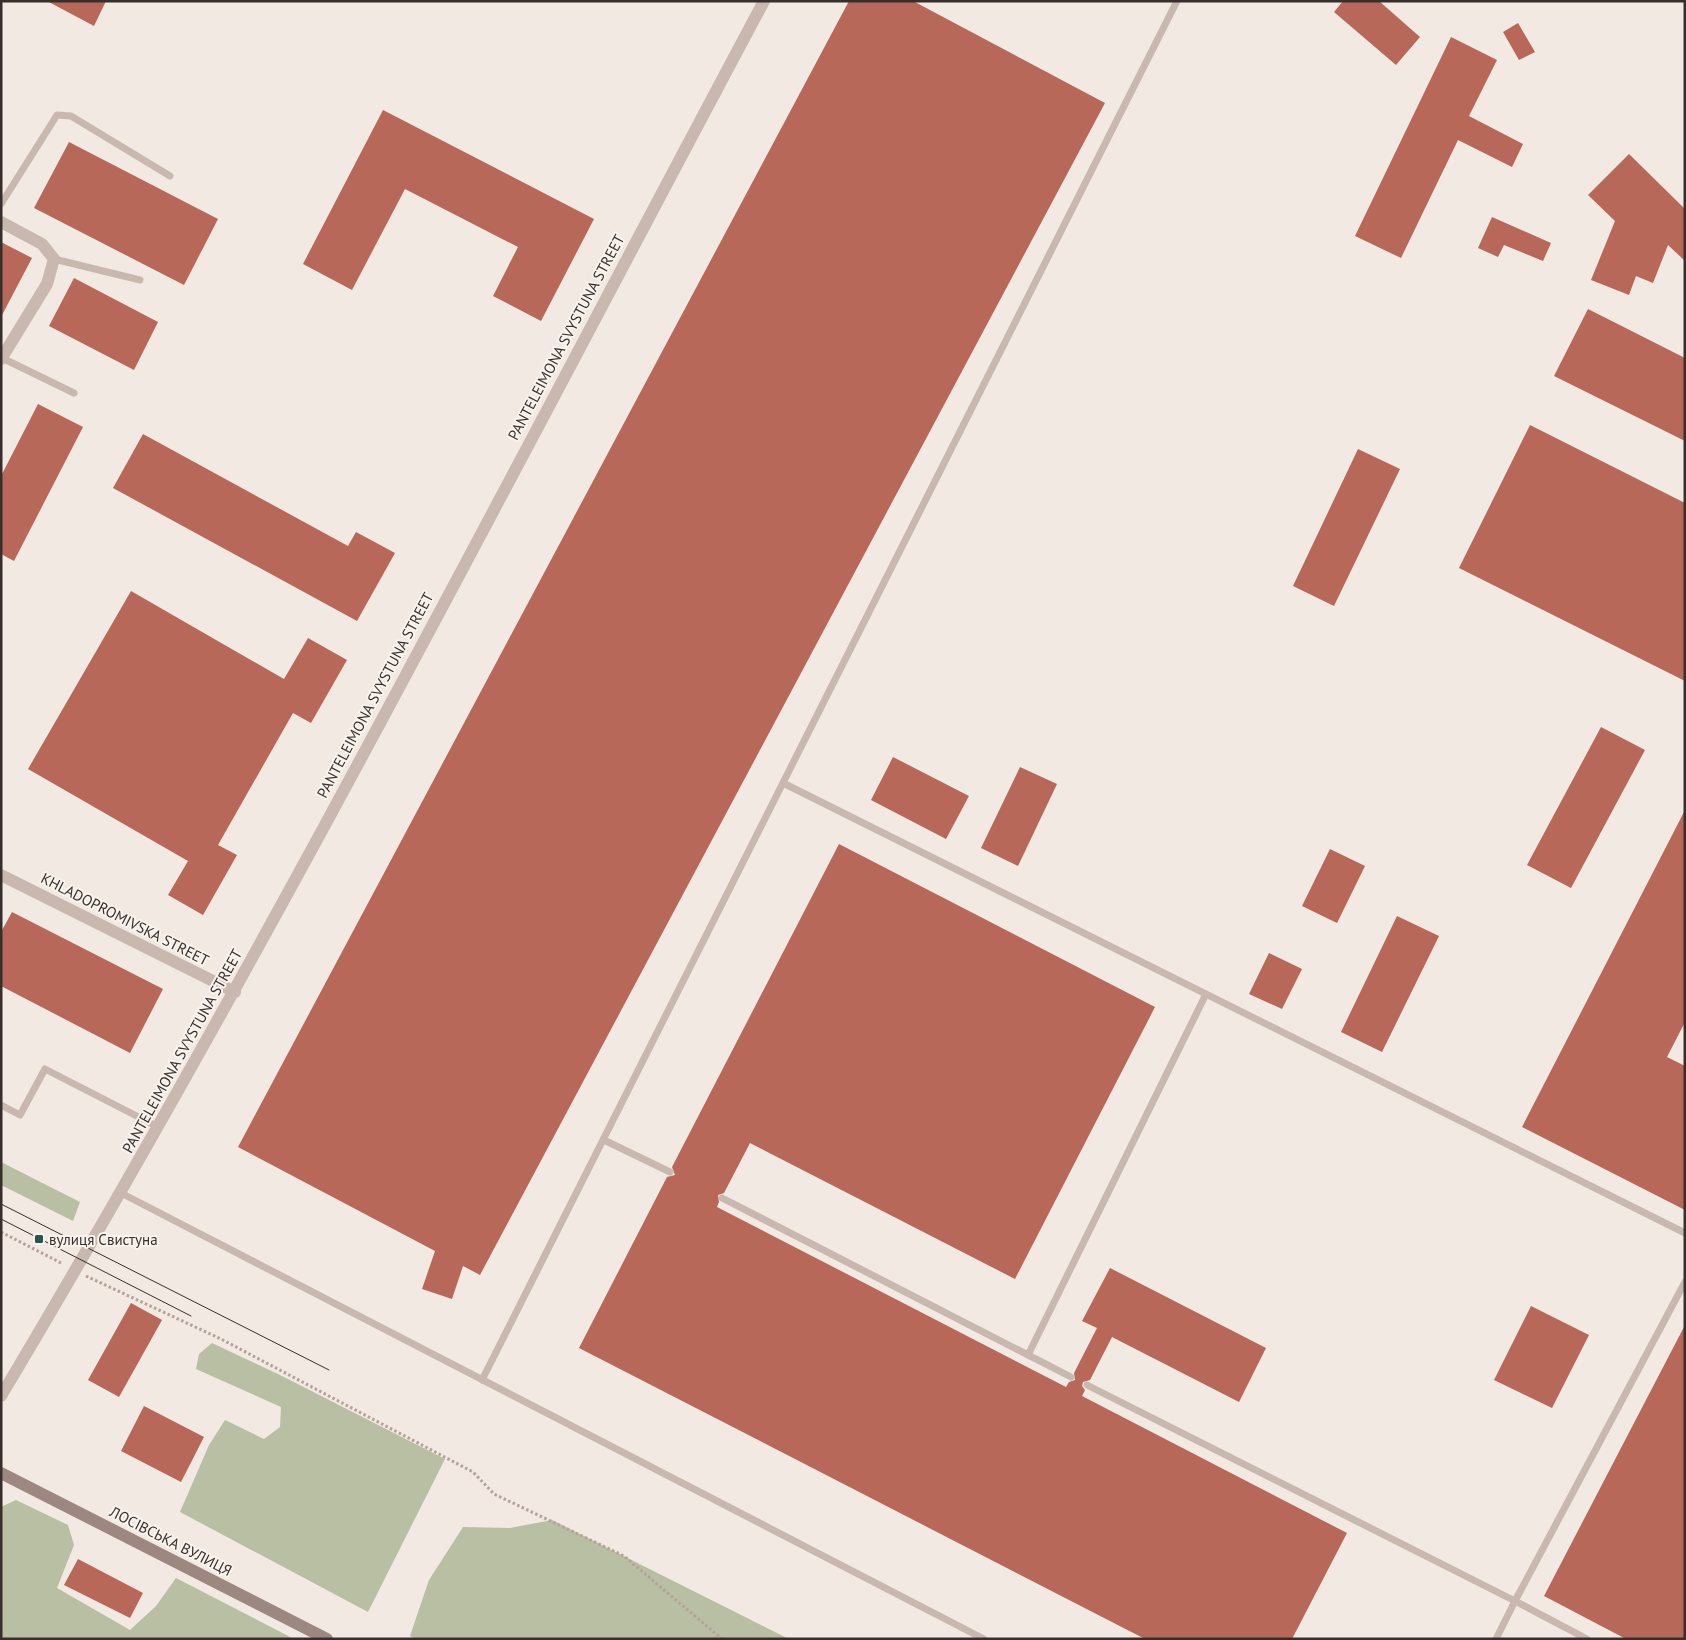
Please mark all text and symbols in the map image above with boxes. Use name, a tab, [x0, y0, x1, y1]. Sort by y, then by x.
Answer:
street label: PANTELEIMONA SVYSTUNA STREET	[504, 230, 629, 443]
street label: PANTELEIMONA SVYSTUNA STREET	[313, 588, 438, 801]
street label: KHLADOPROMIVSKA STREET	[38, 868, 213, 970]
street label: PANTELEIMONA SVYSTUNA STREET	[118, 945, 246, 1156]
place label: вулиця Свистуна	[49, 1230, 158, 1249]
marker: вулиця Свистуна	[33, 1233, 45, 1245]
street label: ЛОСІВСЬКА ВУЛИЦЯ	[106, 1502, 235, 1580]

